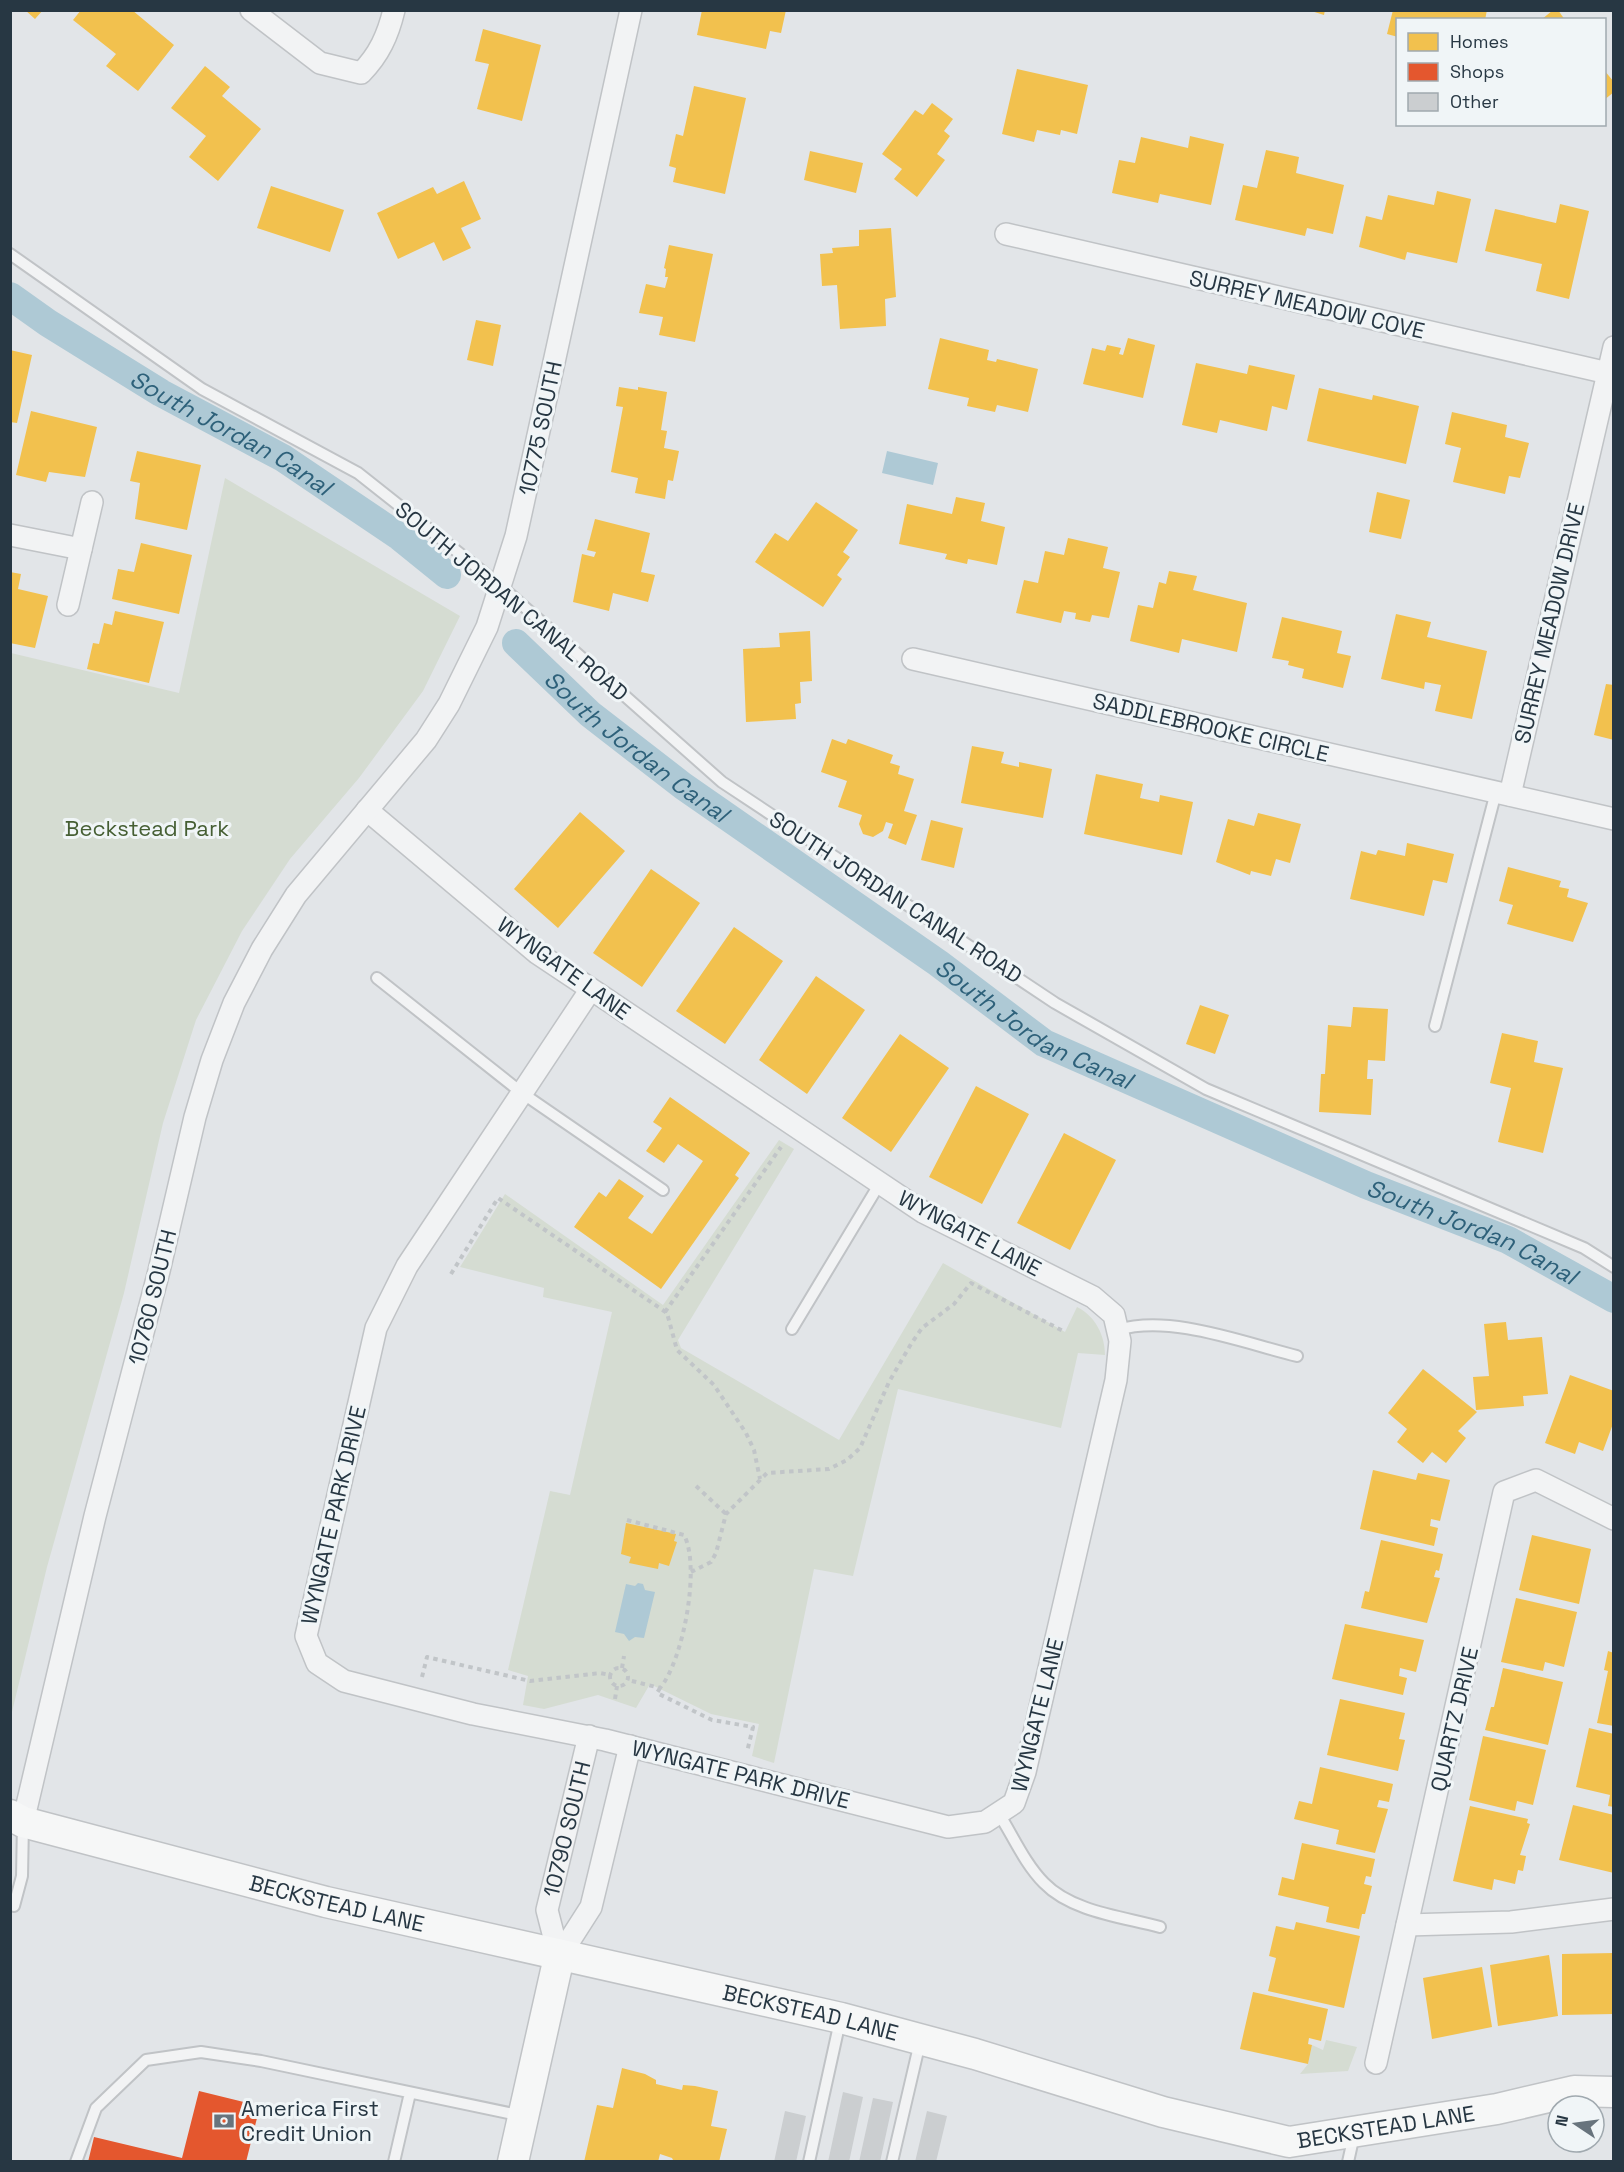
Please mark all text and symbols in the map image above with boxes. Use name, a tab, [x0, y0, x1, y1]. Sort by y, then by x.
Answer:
legend	[1396, 18, 1606, 126]
text: Homes	[1450, 30, 1509, 53]
text: Shops	[1450, 60, 1504, 83]
text: Other	[1450, 90, 1499, 113]
street label: SURREY MEADOW COVE	[1187, 263, 1427, 345]
street label: 10775 SOUTH	[512, 358, 568, 498]
water label: South Jordan Canal	[125, 362, 340, 504]
street label: SOUTH JORDAN CANAL ROAD	[390, 495, 634, 707]
street label: SURREY MEADOW DRIVE	[1508, 500, 1590, 746]
water label: South Jordan Canal	[538, 663, 737, 830]
street label: SADDLEBROOKE CIRCLE	[1090, 686, 1332, 768]
street label: SOUTH JORDAN CANAL ROAD	[764, 805, 1028, 989]
park label: Beckstead Park	[65, 814, 229, 842]
street label: WYNGATE LANE	[492, 910, 636, 1026]
water label: South Jordan Canal	[929, 951, 1140, 1097]
water label: South Jordan Canal	[1362, 1171, 1586, 1292]
street label: WYNGATE LANE	[894, 1184, 1046, 1282]
street label: 10760 SOUTH	[122, 1226, 182, 1368]
street label: WYNGATE PARK DRIVE	[294, 1403, 372, 1627]
street label: WYNGATE LANE	[1004, 1635, 1070, 1795]
street label: QUARTZ DRIVE	[1424, 1644, 1484, 1794]
street label: WYNGATE PARK DRIVE	[629, 1733, 853, 1815]
street label: 10790 SOUTH	[537, 1758, 596, 1900]
street label: BECKSTEAD LANE	[246, 1868, 427, 1938]
street label: BECKSTEAD LANE	[720, 1978, 901, 2047]
place label: America First Credit Union	[241, 2094, 379, 2147]
north arrow	[1546, 2094, 1606, 2154]
street label: BECKSTEAD LANE	[1295, 2099, 1477, 2155]
bank icon: America First Credit Union	[212, 2109, 236, 2133]
text: N	[1550, 2113, 1573, 2128]

